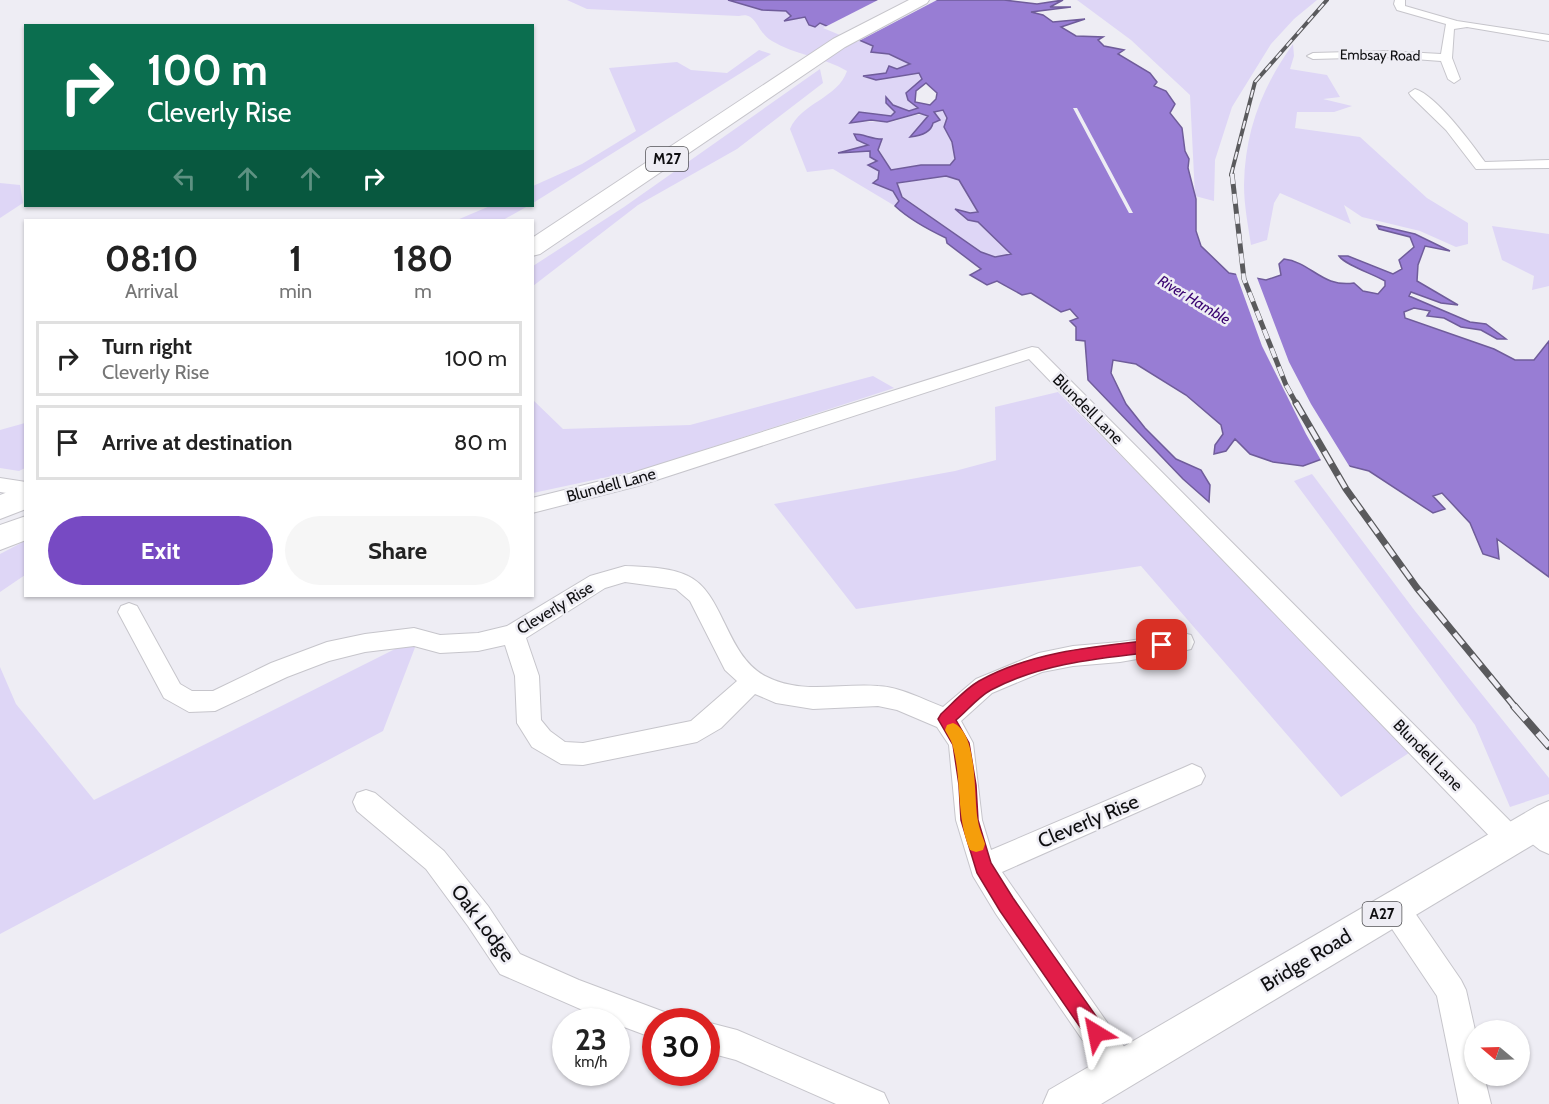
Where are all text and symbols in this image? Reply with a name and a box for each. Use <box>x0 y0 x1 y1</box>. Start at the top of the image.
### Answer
text: 100 m <box>147 44 268 96</box>
street label: Embsay Road <box>1340 45 1420 65</box>
icon: right <box>48 48 126 126</box>
text: Cleverly Rise <box>147 96 292 129</box>
road number: M27 <box>646 147 688 171</box>
icon: left <box>168 162 201 195</box>
icon: ahead <box>231 162 264 195</box>
icon: ahead <box>294 162 327 195</box>
icon: right <box>357 162 390 195</box>
text: 08:10 <box>105 236 199 280</box>
text: 1 <box>289 236 302 280</box>
text: 180 <box>393 236 453 280</box>
water label: River Hamble <box>1155 271 1233 329</box>
text: Arrival <box>125 279 178 303</box>
text: min <box>279 279 312 303</box>
text: m <box>414 279 432 303</box>
text: Turn right <box>102 333 192 360</box>
icon: right <box>51 342 84 375</box>
text: 100 m <box>445 345 507 372</box>
text: Cleverly Rise <box>102 360 209 384</box>
street label: Blundell Lane <box>1049 370 1127 448</box>
icon: arrive <box>51 426 84 459</box>
text: Arrive at destination <box>102 429 292 456</box>
text: 80 m <box>454 429 507 456</box>
street label: Blundell Lane <box>564 464 658 506</box>
button: Exit <box>48 516 273 585</box>
button: Share <box>285 516 510 585</box>
street label: Cleverly Rise <box>513 578 597 638</box>
pin <box>1136 619 1187 670</box>
icon: arrive <box>1145 628 1178 661</box>
street label: Blundell Lane <box>1389 715 1467 795</box>
street label: Cleverly Rise <box>1034 789 1142 853</box>
street label: Oak Lodge <box>446 880 520 966</box>
road number: A27 <box>1362 902 1402 926</box>
street label: Bridge Road <box>1256 924 1356 996</box>
position arrow <box>1064 1001 1128 1065</box>
speed limit sign: 30 <box>642 1008 720 1086</box>
north arrow <box>1464 1020 1530 1086</box>
map controls <box>1464 1020 1530 1086</box>
text: 23 <box>575 1021 607 1058</box>
text: km/h <box>575 1053 607 1071</box>

